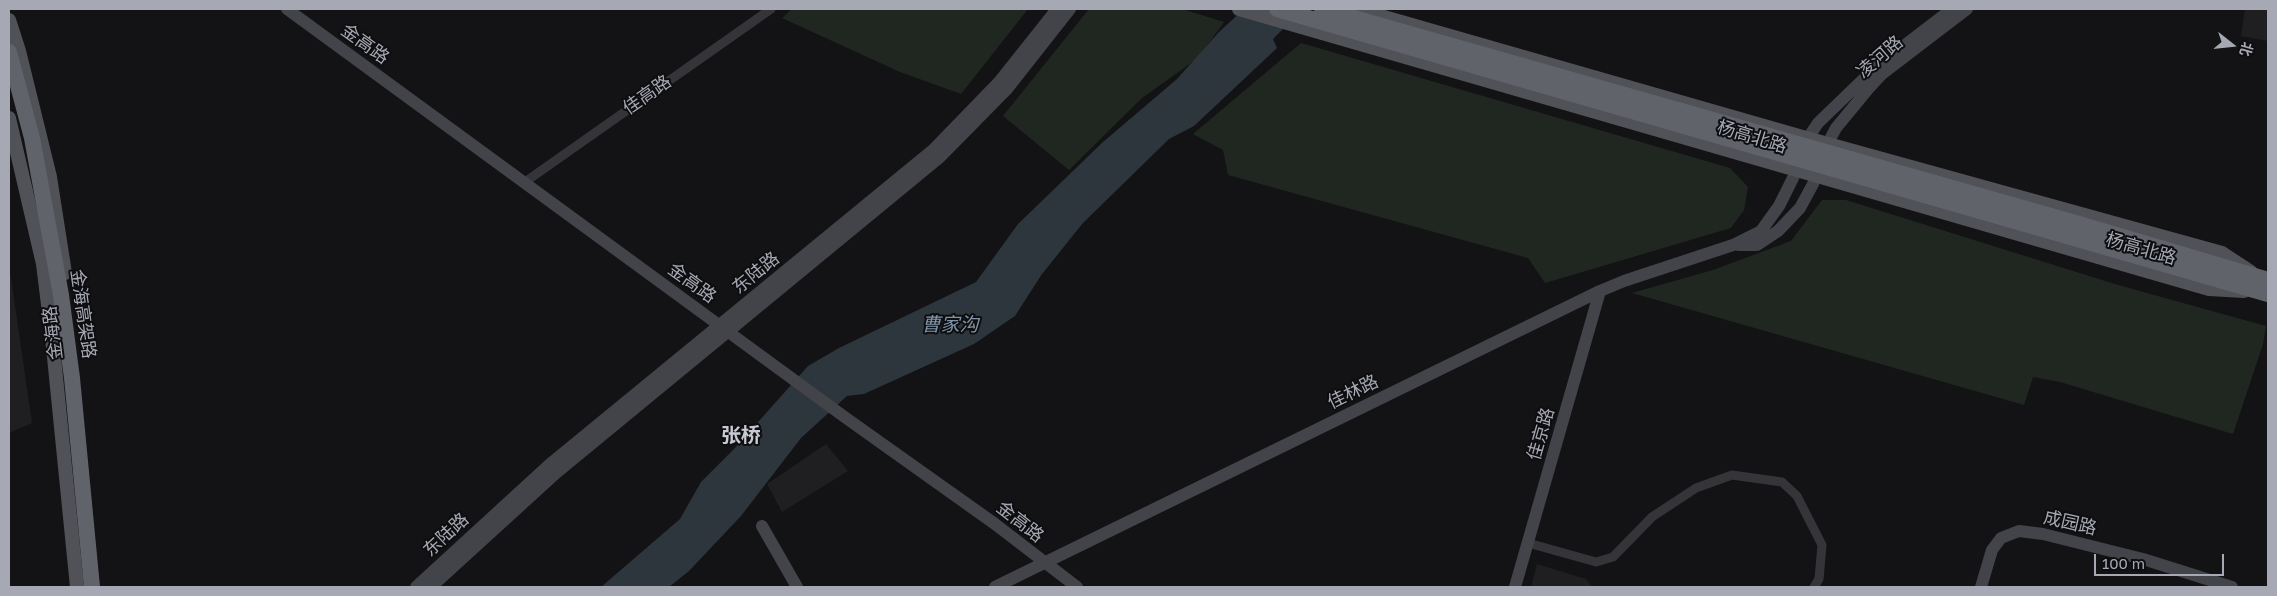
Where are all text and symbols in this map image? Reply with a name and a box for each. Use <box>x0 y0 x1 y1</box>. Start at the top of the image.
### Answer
street label: 金高路 <box>337 19 393 69</box>
north arrow <box>2207 20 2257 70</box>
street label: 凌河路 <box>1853 31 1907 83</box>
text: 北 <box>2237 40 2257 58</box>
street label: 佳高路 <box>619 71 675 119</box>
street label: 杨高北路 <box>1714 116 1790 158</box>
street label: 杨高北路 <box>2103 229 2179 269</box>
street label: 东陆路 <box>728 248 784 298</box>
street label: 金高路 <box>664 258 720 308</box>
street label: 金海高架路 <box>66 268 100 360</box>
street label: 金海路 <box>39 305 67 361</box>
water label: 曹家沟 <box>922 314 978 336</box>
street label: 佳林路 <box>1324 370 1382 414</box>
street label: 佳京路 <box>1523 405 1559 463</box>
district label: 张桥 <box>721 424 761 448</box>
street label: 金高路 <box>992 497 1048 547</box>
street label: 成园路 <box>2041 506 2099 540</box>
street label: 东陆路 <box>419 509 473 561</box>
scale bar <box>2097 544 2227 576</box>
text: 100 m <box>2102 554 2145 572</box>

